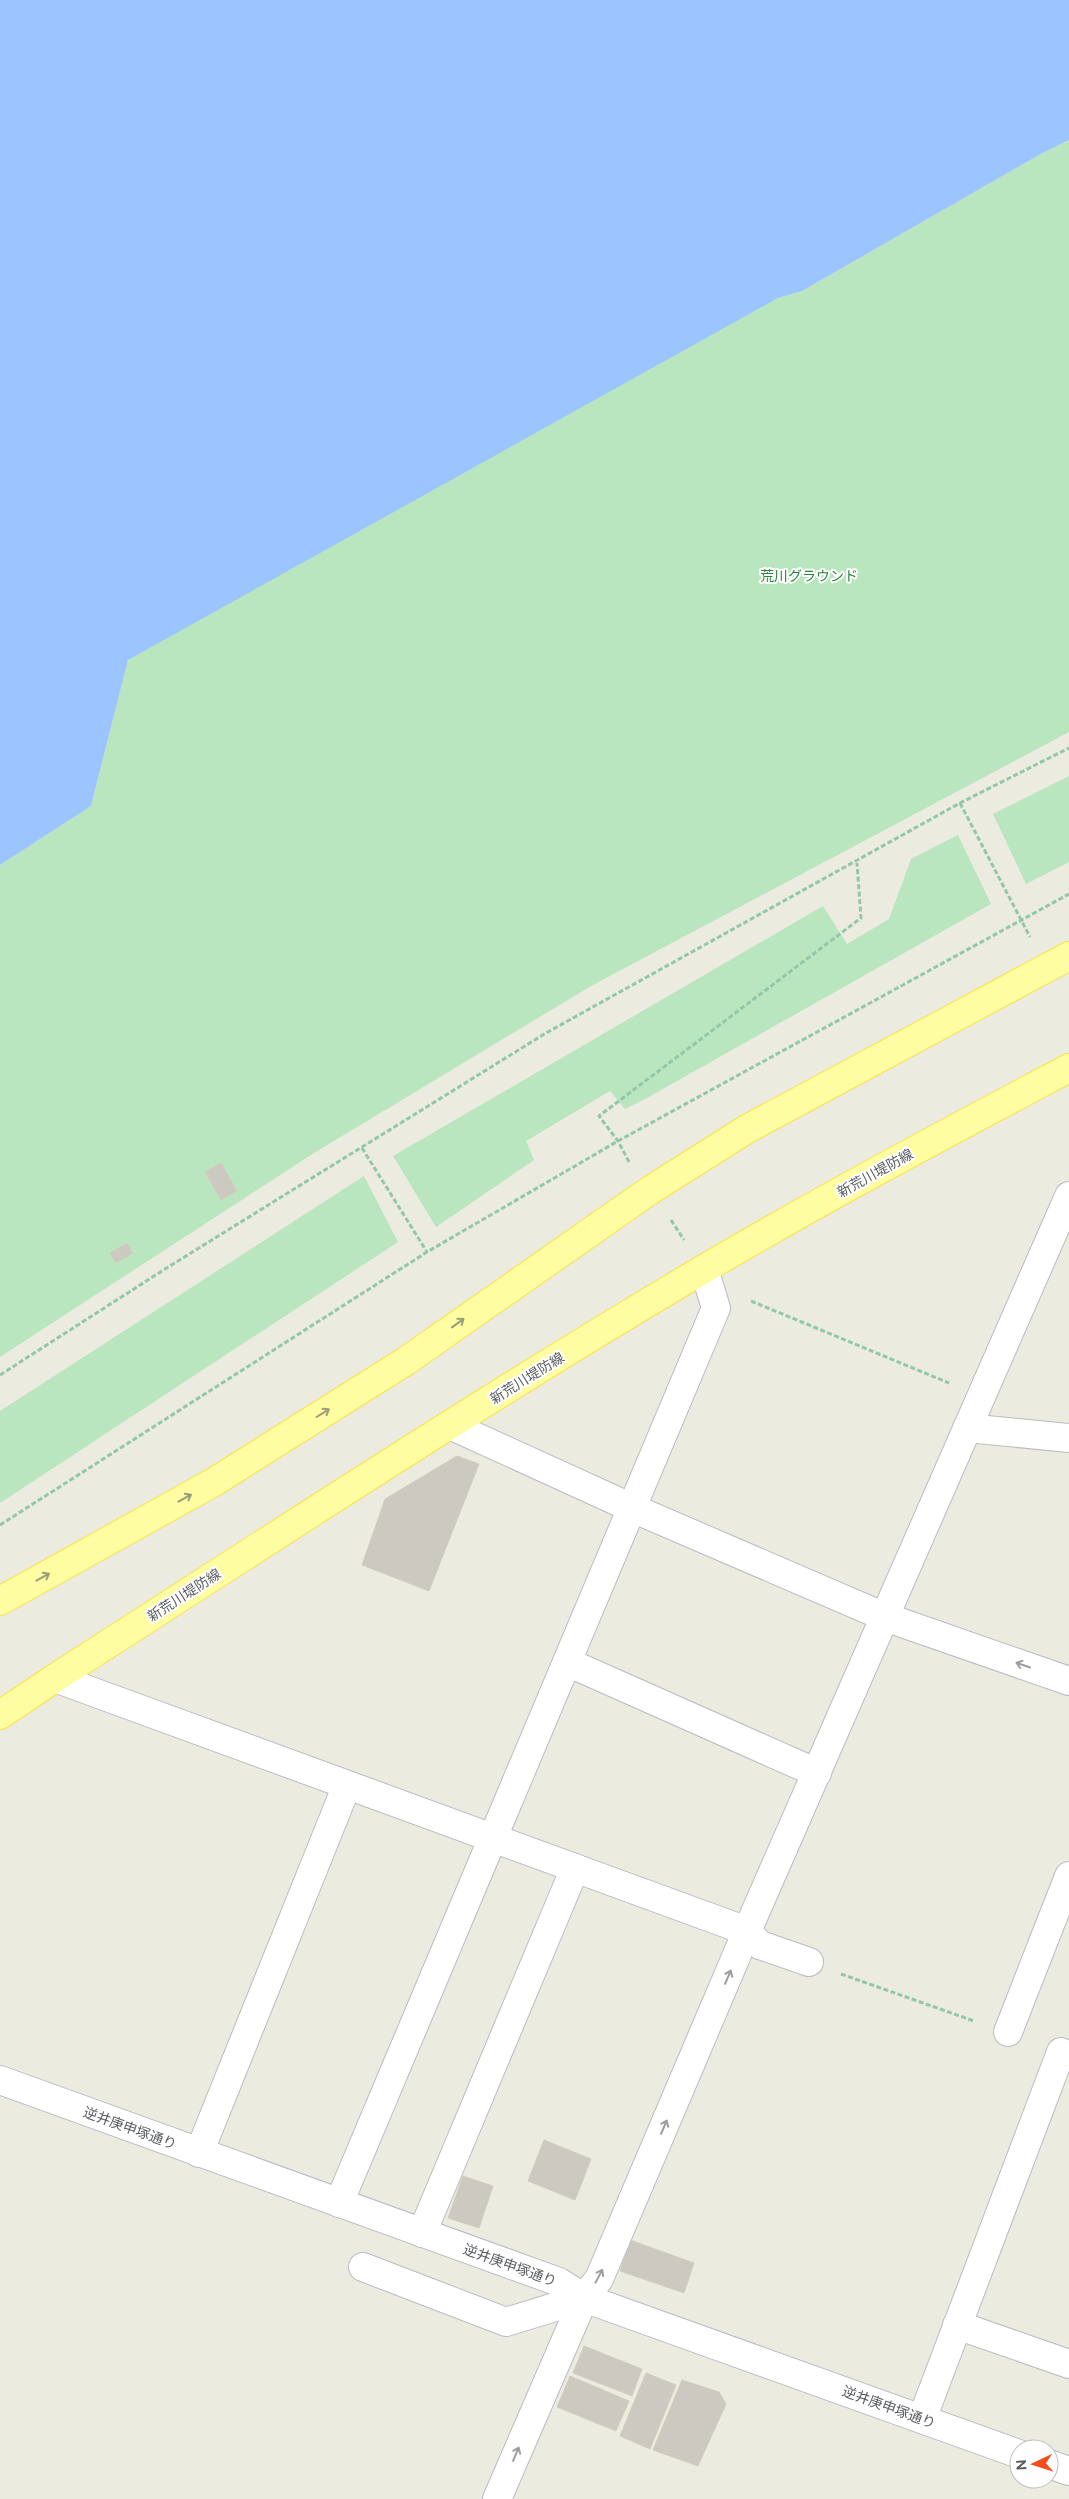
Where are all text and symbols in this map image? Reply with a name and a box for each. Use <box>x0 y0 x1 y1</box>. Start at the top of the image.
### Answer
park label: 荒川グラウンド <box>760 568 858 585</box>
street label: 新荒川堤防線 <box>834 1146 916 1201</box>
one-way arrow <box>451 1318 465 1328</box>
street label: 新荒川堤防線 <box>487 1349 567 1408</box>
one-way arrow <box>316 1408 330 1418</box>
one-way arrow <box>177 1493 192 1503</box>
street label: 新荒川堤防線 <box>144 1565 224 1625</box>
one-way arrow <box>35 1572 50 1582</box>
one-way arrow <box>1016 1660 1031 1669</box>
one-way arrow <box>723 1970 733 1985</box>
street label: 逆井庚申塚通り <box>81 2104 179 2153</box>
one-way arrow <box>659 2120 669 2135</box>
street label: 逆井庚申塚通り <box>461 2241 559 2290</box>
one-way arrow <box>594 2268 604 2283</box>
street label: 逆井庚申塚通り <box>840 2383 938 2432</box>
north arrow <box>1009 2439 1059 2489</box>
one-way arrow <box>512 2447 522 2462</box>
text: N <box>1013 2459 1030 2471</box>

